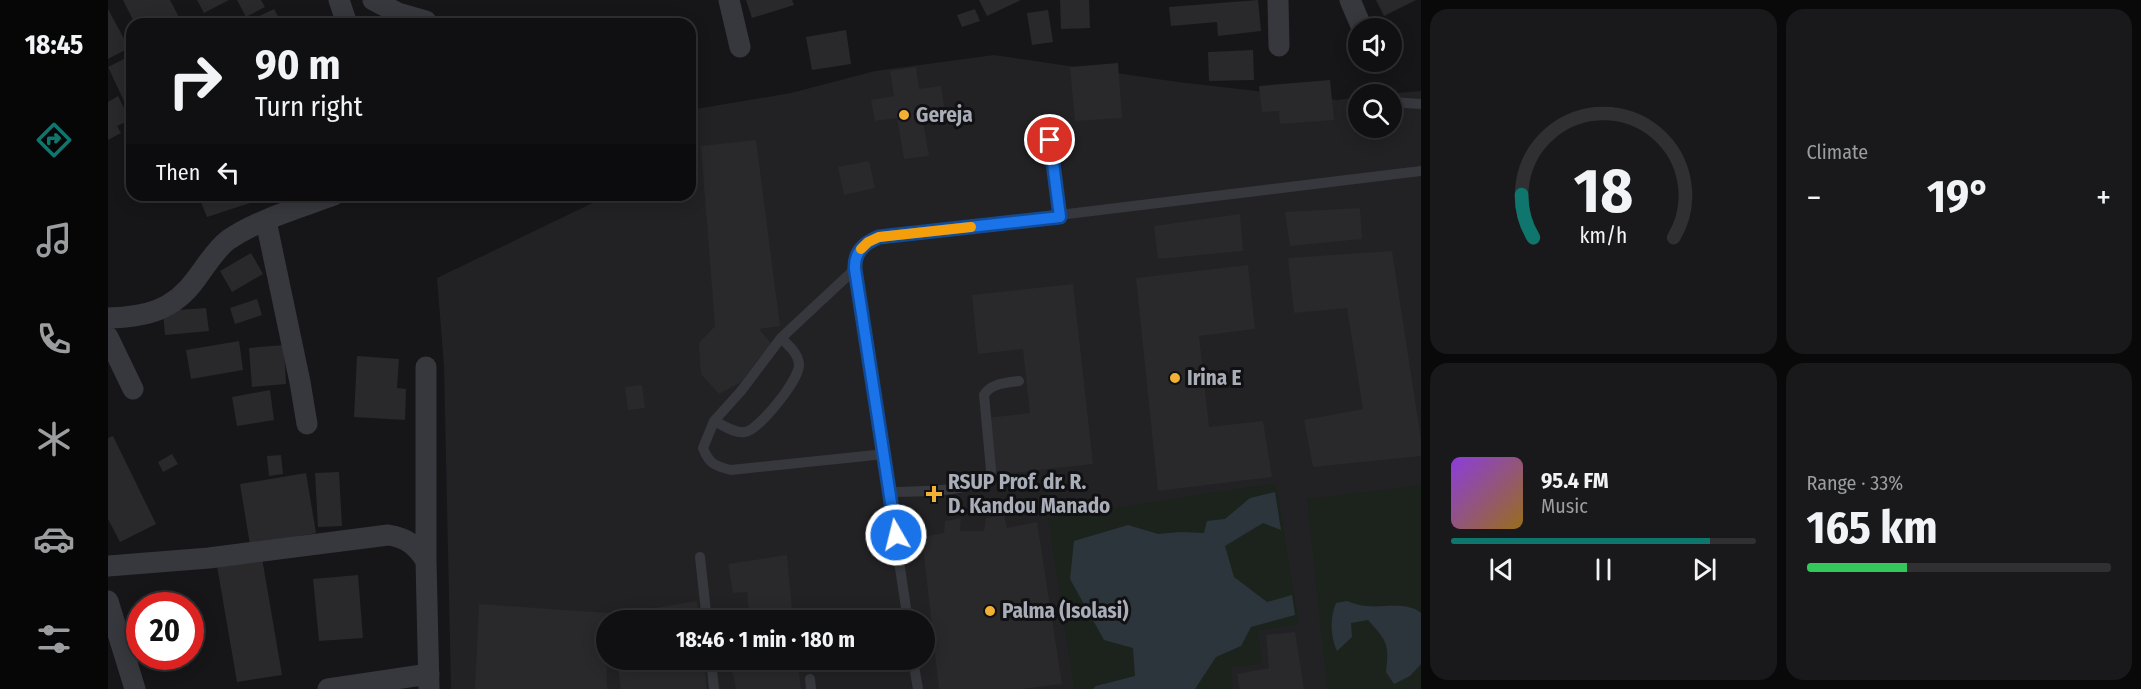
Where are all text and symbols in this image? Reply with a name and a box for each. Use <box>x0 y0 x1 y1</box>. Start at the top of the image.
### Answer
map controls <box>1348 18 1402 138</box>
button: sound <box>1348 18 1402 72</box>
text: 18:45 <box>25 29 83 61</box>
text: 90 m <box>255 40 340 90</box>
icon: right <box>156 42 234 120</box>
button: search <box>1348 84 1402 138</box>
text: Turn right <box>255 91 363 123</box>
place label: Gereja <box>916 102 973 128</box>
marker: Gereja <box>897 108 911 122</box>
pin <box>1024 114 1075 165</box>
icon: directions <box>33 119 75 161</box>
icon: arrive <box>1033 123 1066 156</box>
text: Climate <box>1807 140 1868 164</box>
text: 18 <box>1574 154 1633 229</box>
icon: left <box>212 156 245 189</box>
text: Then <box>156 159 200 186</box>
text: 19° <box>1927 170 1990 224</box>
text: − <box>1807 178 1821 218</box>
text: + <box>2096 178 2111 218</box>
icon: music <box>33 219 75 261</box>
text: km/h <box>1579 224 1627 250</box>
icon: phone <box>33 318 75 360</box>
place label: Irina E <box>1187 365 1242 391</box>
marker: Irina E <box>1168 371 1182 385</box>
icon: climate <box>33 418 75 460</box>
text: 95.4 FM <box>1541 467 1609 494</box>
place label: RSUP Prof. dr. R. D. Kandou Manado <box>948 469 1110 519</box>
text: Range · 33% <box>1807 471 1903 495</box>
marker: RSUP Prof. dr. R. D. Kandou Manado <box>925 485 943 503</box>
text: Music <box>1541 494 1588 518</box>
text: 165 km <box>1807 501 1938 555</box>
position arrow <box>864 503 928 567</box>
icon: car <box>33 518 75 560</box>
icon: previous <box>1485 553 1518 586</box>
icon: pause <box>1587 553 1620 586</box>
icon: next <box>1688 553 1721 586</box>
speed limit sign: 20 <box>126 592 204 670</box>
place label: Palma (Isolasi) <box>1002 598 1128 624</box>
marker: Palma (Isolasi) <box>983 604 997 618</box>
icon: filters <box>33 618 75 660</box>
text: 18:46 · 1 min · 180 m <box>676 626 855 653</box>

